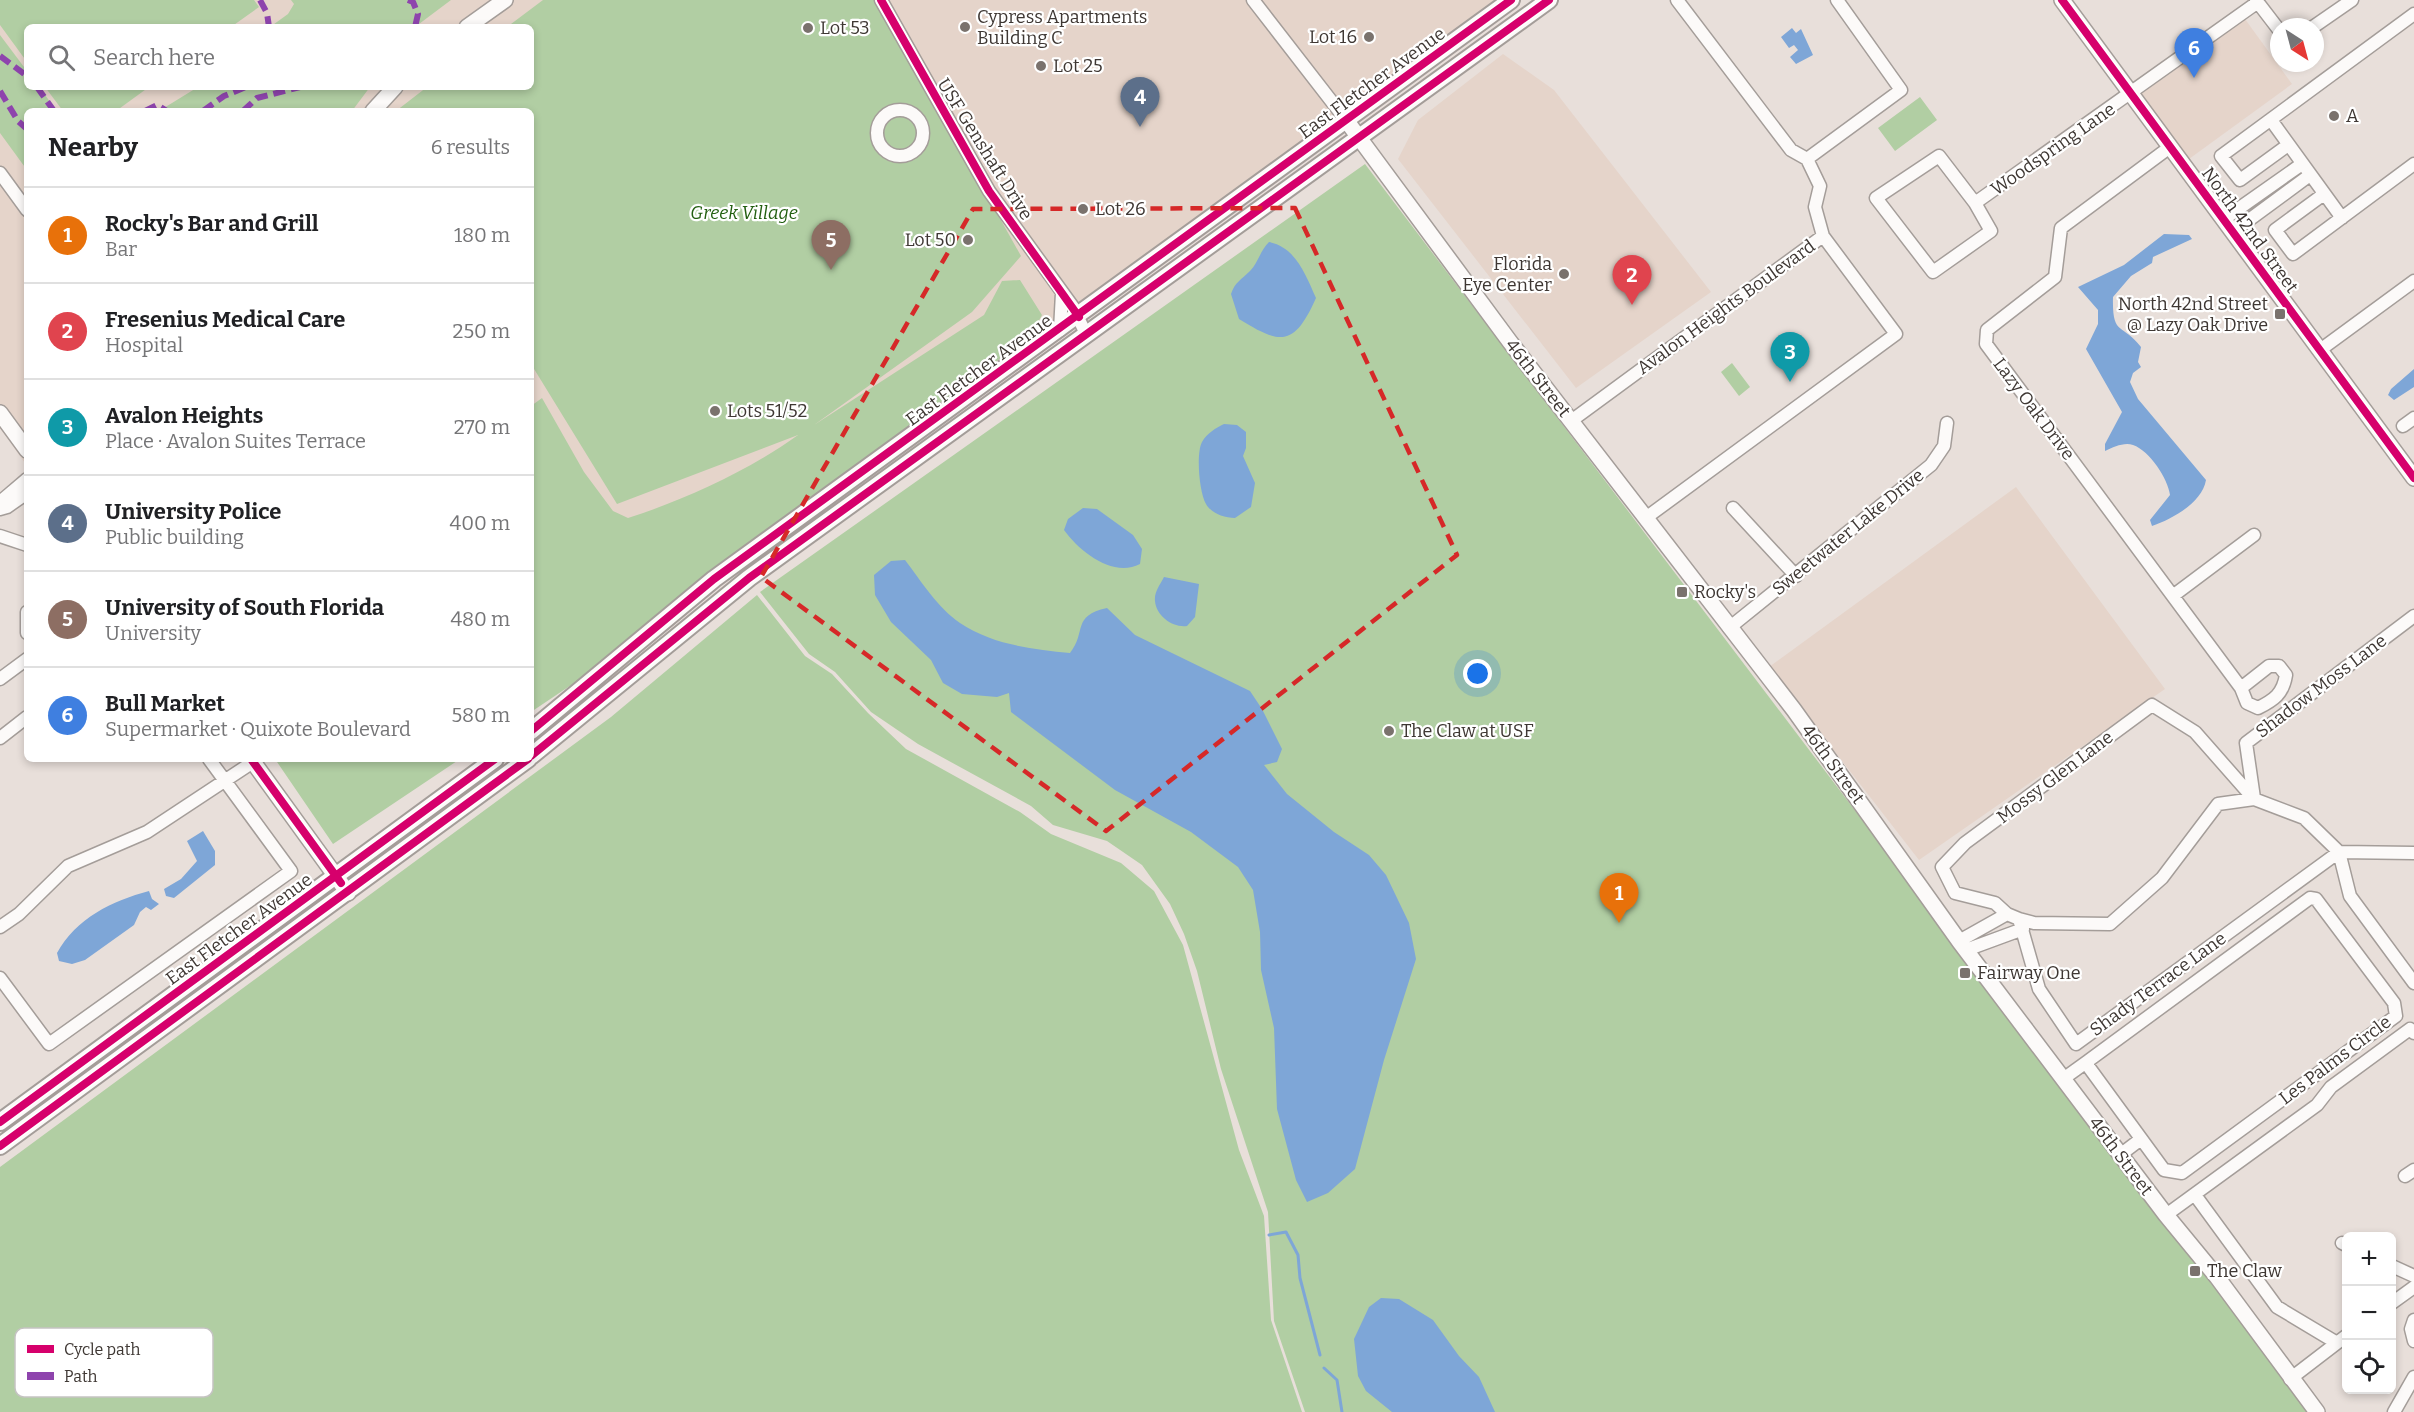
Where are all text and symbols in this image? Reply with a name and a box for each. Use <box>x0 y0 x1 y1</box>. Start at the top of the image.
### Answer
place label: Cypress Apartments Building C <box>977 6 1147 49</box>
place label: Lot 53 <box>820 17 870 39</box>
north arrow <box>2270 18 2324 72</box>
marker: Cypress Apartments Building C <box>958 20 972 34</box>
marker: Lot 53 <box>801 21 815 35</box>
street label: East Fletcher Avenue <box>1295 23 1449 143</box>
search box <box>24 24 534 90</box>
place label: Lot 16 <box>1309 26 1357 48</box>
pin: 6 <box>2174 28 2214 78</box>
marker: Lot 16 <box>1362 30 1376 44</box>
icon: search <box>45 41 78 74</box>
text: Search here <box>93 44 215 71</box>
place label: Lot 25 <box>1053 55 1103 77</box>
marker: Lot 25 <box>1034 59 1048 73</box>
street label: USF Genshaft Drive <box>933 74 1037 224</box>
pin: 4 <box>1120 78 1160 127</box>
street label: Woodspring Lane <box>1987 98 2119 200</box>
place label: A <box>2346 105 2359 127</box>
marker: A <box>2327 109 2341 123</box>
text: Nearby <box>48 132 138 163</box>
text: 6 results <box>431 135 510 159</box>
street label: North 42nd Street <box>2197 163 2303 298</box>
place label: Lot 26 <box>1095 198 1146 220</box>
park label: Greek Village <box>690 202 798 224</box>
marker: Lot 26 <box>1076 202 1090 216</box>
text: Rocky's Bar and Grill <box>105 210 319 237</box>
pin: 5 <box>812 220 850 270</box>
text: 1 <box>63 223 72 247</box>
text: 180 m <box>454 223 510 247</box>
place label: Lot 50 <box>905 229 956 251</box>
marker: Lot 50 <box>961 233 975 247</box>
street label: Avalon Heights Boulevard <box>1633 235 1820 379</box>
text: Bar <box>105 237 137 261</box>
place label: Florida Eye Center <box>1462 253 1552 296</box>
pin: 2 <box>1612 256 1652 305</box>
marker: Florida Eye Center <box>1557 267 1571 281</box>
place label: North 42nd Street @ Lazy Oak Drive <box>2118 293 2268 336</box>
text: Fresenius Medical Care <box>105 306 345 333</box>
marker: North 42nd Street @ Lazy Oak Drive <box>2273 307 2287 321</box>
street label: East Fletcher Avenue <box>902 310 1056 430</box>
text: 2 <box>62 319 73 343</box>
text: 250 m <box>453 319 510 343</box>
pin: 3 <box>1770 332 1810 382</box>
text: Hospital <box>105 333 183 357</box>
street label: 46th Street <box>1501 335 1576 422</box>
street label: Lazy Oak Drive <box>1988 354 2080 464</box>
place label: Lots 51/52 <box>727 400 807 422</box>
text: Avalon Heights <box>105 402 263 429</box>
marker: Lots 51/52 <box>708 404 722 418</box>
text: 3 <box>62 415 73 439</box>
text: 270 m <box>454 415 510 439</box>
text: Place · Avalon Suites Terrace <box>105 429 366 453</box>
street label: Sweetwater Lake Drive <box>1768 464 1928 600</box>
text: University Police <box>105 498 281 525</box>
text: 4 <box>61 511 74 535</box>
text: 400 m <box>450 511 510 535</box>
text: Public building <box>105 525 244 549</box>
place label: Rocky's <box>1694 581 1756 603</box>
marker: Rocky's <box>1675 585 1689 599</box>
text: University of South Florida <box>105 594 384 621</box>
text: 5 <box>62 607 73 631</box>
text: 480 m <box>450 607 510 631</box>
text: University <box>105 621 201 645</box>
street label: Shadow Moss Lane <box>2251 630 2391 742</box>
your location <box>1463 659 1492 688</box>
text: Bull Market <box>105 690 225 717</box>
text: 6 <box>62 703 73 727</box>
text: 580 m <box>451 703 510 727</box>
text: Supermarket · Quixote Boulevard <box>105 717 411 741</box>
place label: The Claw at USF <box>1401 720 1534 742</box>
street label: 46th Street <box>1797 720 1870 808</box>
marker: The Claw at USF <box>1382 724 1396 738</box>
street label: Mossy Glen Lane <box>1993 726 2117 828</box>
street label: East Fletcher Avenue <box>162 869 316 989</box>
pin: 1 <box>1600 874 1638 923</box>
street label: Shady Terrace Lane <box>2086 927 2230 1041</box>
place label: Fairway One <box>1977 962 2081 984</box>
marker: Fairway One <box>1958 966 1972 980</box>
street label: Les Palms Circle <box>2275 1011 2395 1109</box>
street label: 46th Street <box>2084 1112 2158 1200</box>
map controls <box>2342 1232 2396 1394</box>
button: + <box>2342 1232 2396 1286</box>
place label: The Claw <box>2207 1260 2282 1282</box>
marker: The Claw <box>2188 1264 2202 1278</box>
button: − <box>2342 1286 2396 1340</box>
legend <box>15 1328 213 1397</box>
text: Cycle path <box>64 1340 140 1359</box>
button: locate <box>2342 1340 2396 1394</box>
text: Path <box>64 1367 98 1386</box>

